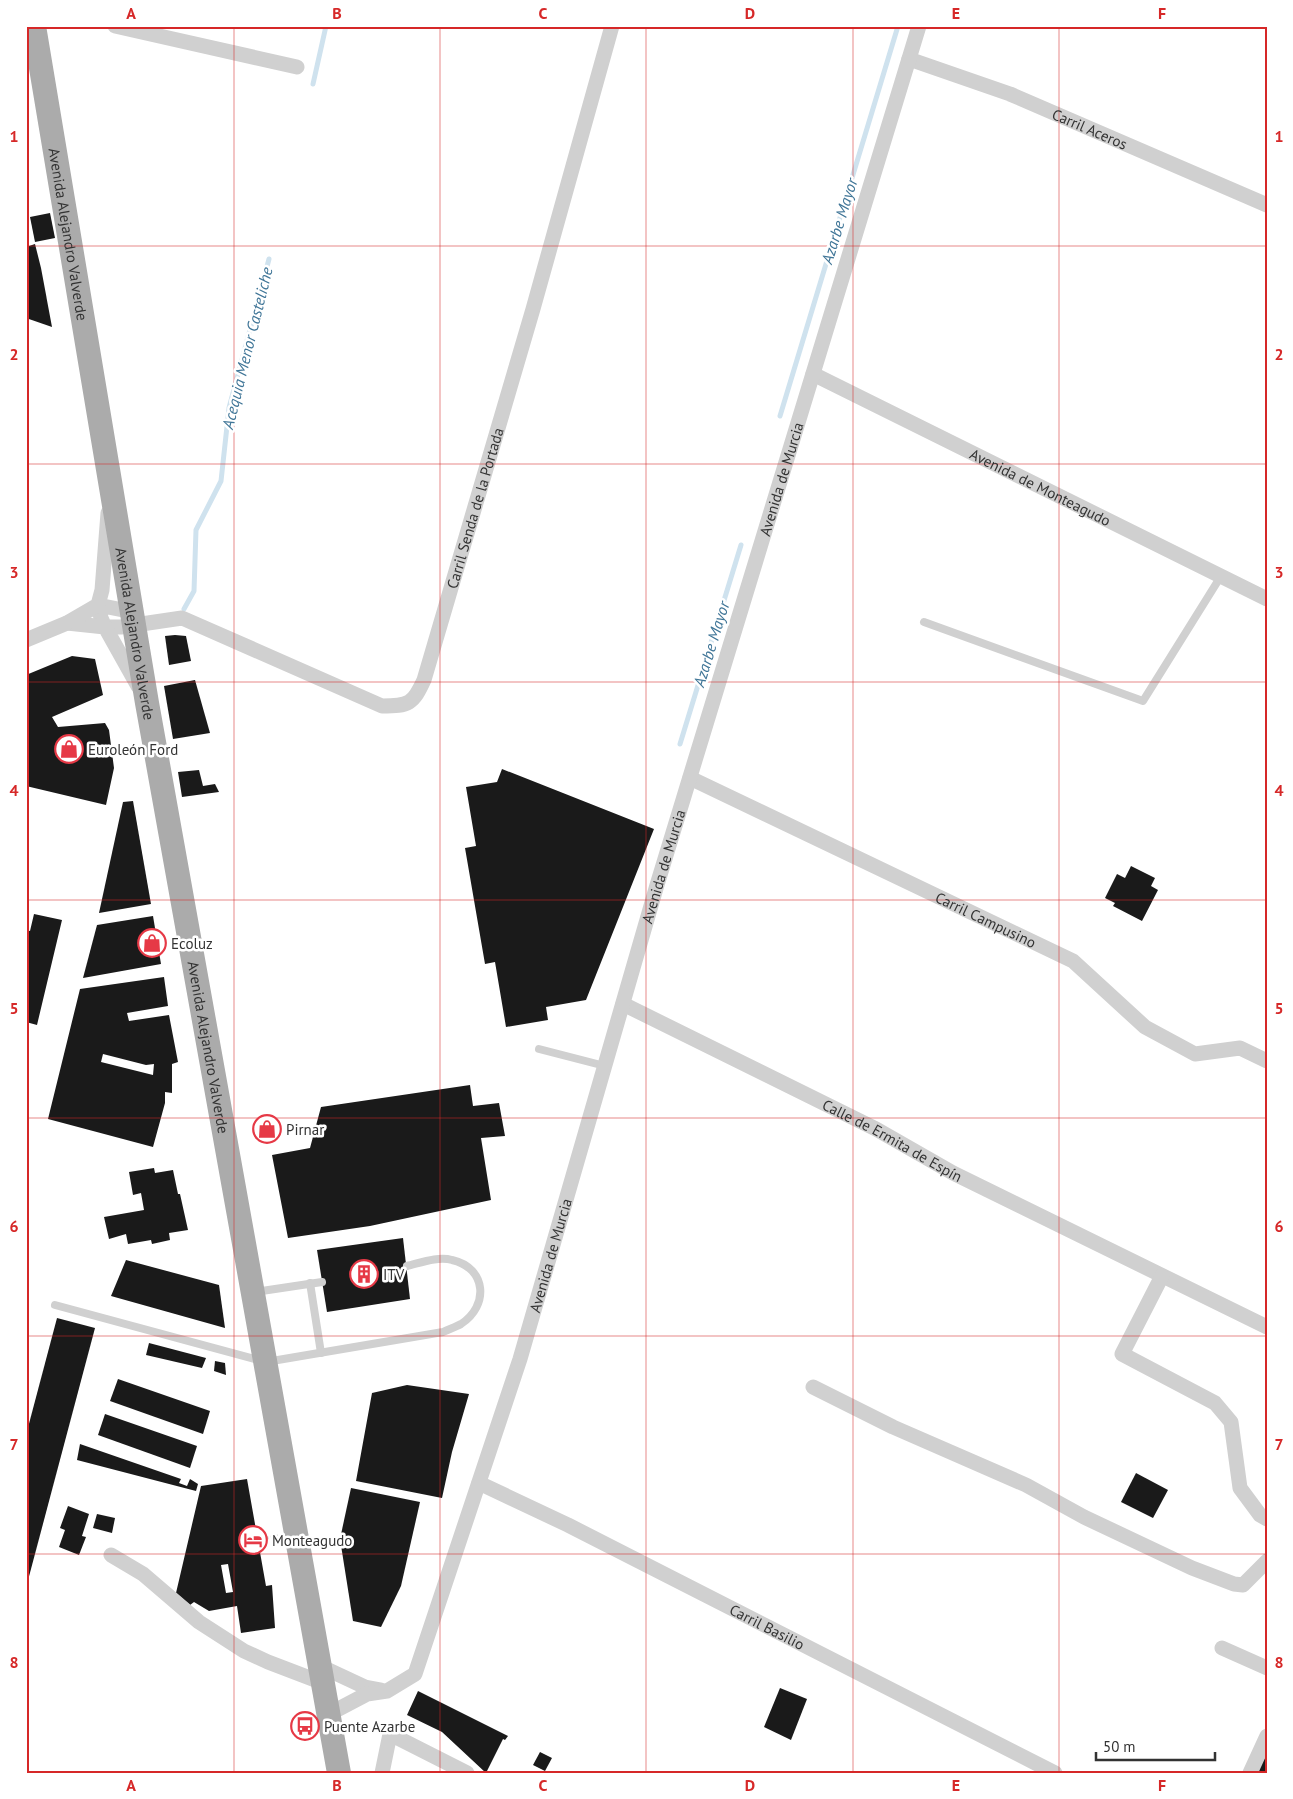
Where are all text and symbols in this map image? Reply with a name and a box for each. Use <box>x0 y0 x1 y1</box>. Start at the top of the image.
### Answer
text: A <box>126 3 136 23</box>
text: B <box>332 3 342 23</box>
text: C <box>539 3 548 23</box>
text: D <box>745 3 755 23</box>
text: E <box>952 3 960 23</box>
text: F <box>1158 3 1166 23</box>
street label: Carril Aceros <box>1049 104 1130 153</box>
text: 1 <box>9 126 19 146</box>
text: 1 <box>1274 126 1284 146</box>
street label: Avenida Alejandro Valverde <box>45 146 92 322</box>
water label: Azarbe Mayor <box>816 174 862 267</box>
water label: Acequia Menor Casteliche <box>217 264 277 432</box>
text: 2 <box>9 344 19 364</box>
text: 2 <box>1274 344 1284 364</box>
street label: Avenida de Murcia <box>755 420 807 538</box>
street label: Carril Senda de la Portada <box>442 425 507 591</box>
street label: Avenida de Monteagudo <box>967 444 1114 530</box>
street label: Avenida Alejandro Valverde <box>112 546 159 721</box>
text: 3 <box>9 562 19 582</box>
text: 3 <box>1274 562 1284 582</box>
water label: Azarbe Mayor <box>688 597 734 690</box>
shop icon: Euroleón Ford <box>54 734 84 764</box>
place label: Euroleón Ford <box>88 740 178 759</box>
text: 4 <box>9 780 19 800</box>
text: 4 <box>1274 780 1284 800</box>
street label: Avenida de Murcia <box>637 807 689 925</box>
street label: Carril Campusino <box>933 887 1039 952</box>
shop icon: Ecoluz <box>137 928 167 958</box>
place label: Ecoluz <box>171 934 213 953</box>
street label: Avenida Alejandro Valverde <box>184 959 234 1135</box>
text: 5 <box>9 998 19 1018</box>
text: 5 <box>1274 998 1284 1018</box>
street label: Calle de Ermita de Espín <box>819 1095 966 1186</box>
shop icon: Pirnar <box>252 1114 282 1144</box>
place label: Pirnar <box>286 1120 324 1139</box>
street label: Avenida de Murcia <box>525 1196 575 1314</box>
text: 6 <box>9 1216 19 1236</box>
text: 6 <box>1274 1216 1284 1236</box>
building icon: ITV <box>349 1259 379 1289</box>
place label: ITV <box>383 1265 405 1284</box>
text: 7 <box>9 1434 19 1454</box>
text: 7 <box>1274 1434 1284 1454</box>
hotel icon: Monteagudo <box>238 1525 268 1555</box>
place label: Monteagudo <box>272 1531 352 1550</box>
street label: Carril Basilio <box>727 1600 808 1653</box>
text: 8 <box>9 1652 19 1672</box>
text: 8 <box>1274 1652 1284 1672</box>
bus stop icon: Puente Azarbe <box>290 1711 320 1741</box>
place label: Puente Azarbe <box>324 1717 415 1736</box>
scale bar <box>1096 1729 1214 1761</box>
text: 50 m <box>1103 1737 1136 1756</box>
text: A <box>126 1775 136 1795</box>
text: B <box>332 1775 342 1795</box>
text: C <box>539 1775 548 1795</box>
text: D <box>745 1775 755 1795</box>
text: E <box>952 1775 960 1795</box>
text: F <box>1158 1775 1166 1795</box>

